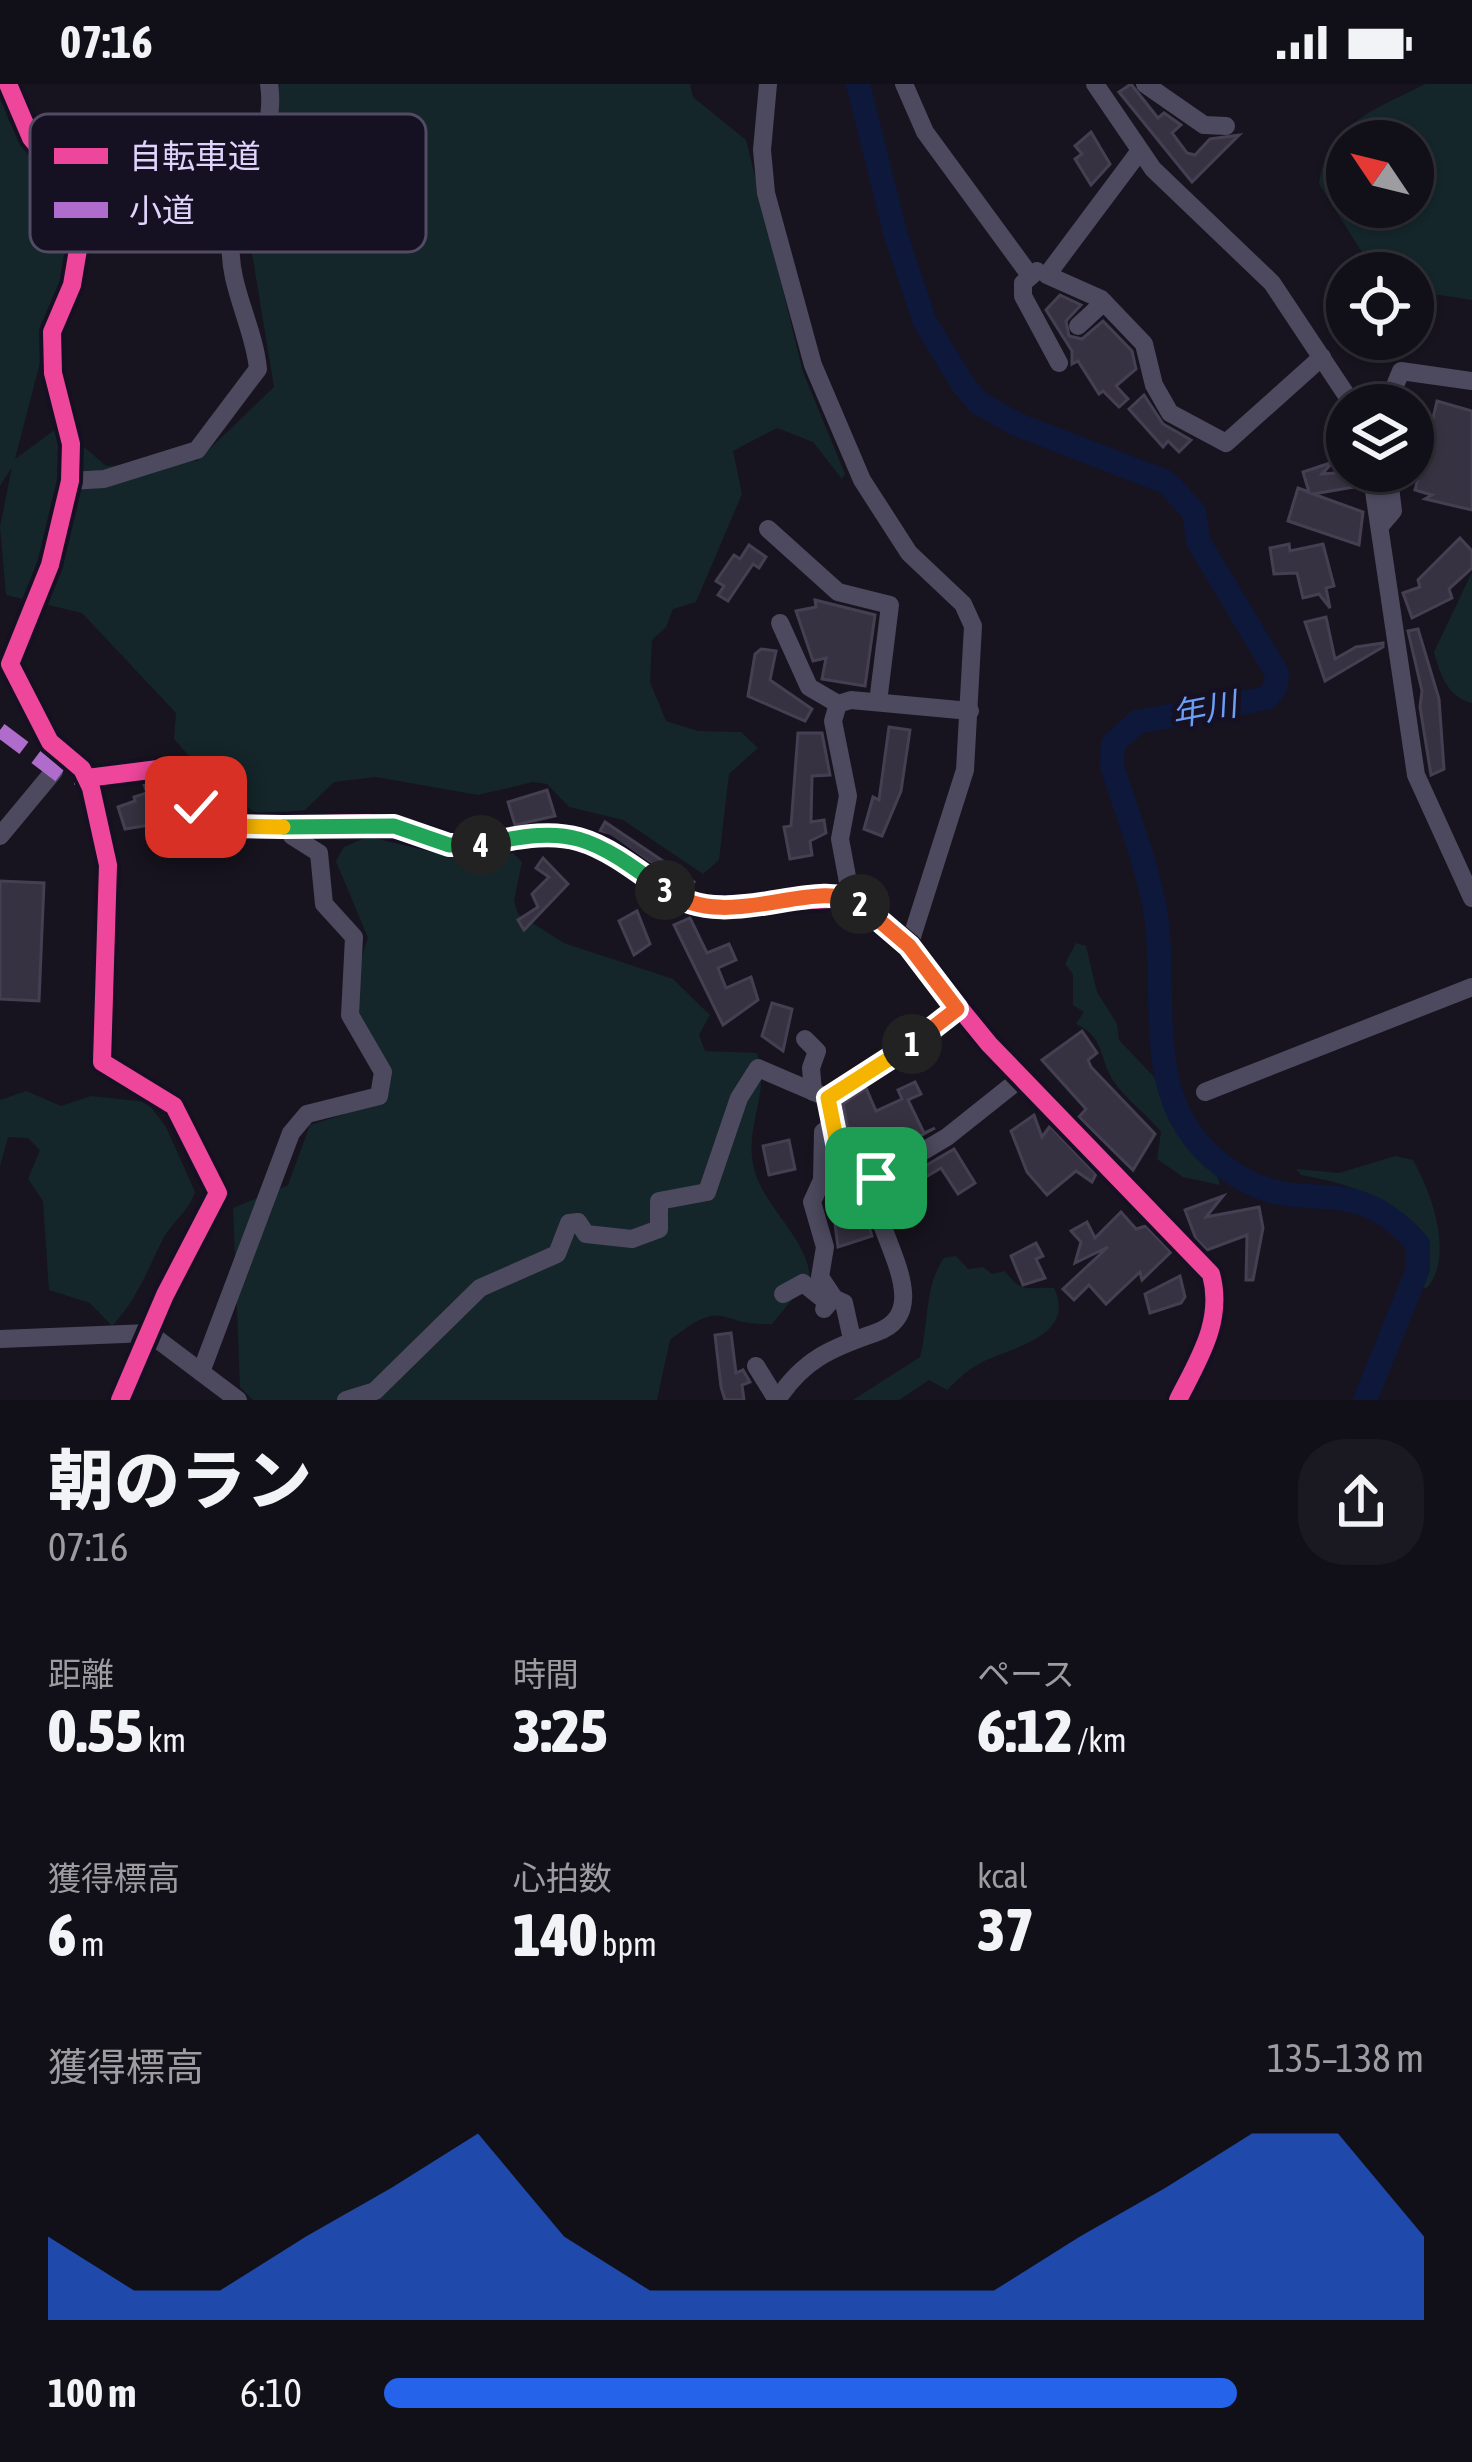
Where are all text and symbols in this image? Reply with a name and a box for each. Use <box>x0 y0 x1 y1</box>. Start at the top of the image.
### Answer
text: 07:16 <box>60 16 153 68</box>
legend <box>30 114 426 252</box>
north arrow <box>1326 120 1434 228</box>
map controls <box>1326 120 1434 492</box>
text: 自転車道 <box>129 137 261 175</box>
text: 小道 <box>129 191 195 229</box>
button: locate <box>1326 252 1434 360</box>
button: layers <box>1326 384 1434 492</box>
water label: 年川 <box>1168 683 1243 734</box>
pin <box>145 756 247 858</box>
icon: check <box>163 774 229 840</box>
pin: 4 <box>451 815 511 875</box>
text: 4 <box>473 826 489 864</box>
pin: 3 <box>635 860 695 920</box>
text: 3 <box>657 871 673 909</box>
pin: 2 <box>830 874 890 934</box>
text: 2 <box>852 885 868 923</box>
pin: 1 <box>882 1014 942 1074</box>
text: 1 <box>904 1025 920 1063</box>
pin <box>825 1127 927 1229</box>
icon: arrive <box>843 1145 909 1211</box>
button: share <box>1298 1439 1424 1565</box>
text: 朝のラン <box>48 1442 312 1518</box>
text: 07:16 <box>48 1525 128 1569</box>
text: 距離 <box>48 1655 114 1693</box>
text: 時間 <box>513 1655 579 1693</box>
text: ペース <box>977 1655 1075 1693</box>
text: 0.55 <box>48 1696 143 1765</box>
text: 3:25 <box>513 1696 608 1765</box>
text: 6:12 <box>977 1696 1073 1765</box>
text: km <box>143 1721 186 1759</box>
text: /km <box>1073 1721 1127 1759</box>
text: kcal <box>977 1857 1028 1895</box>
text: 獲得標高 <box>48 1859 180 1897</box>
text: 心拍数 <box>513 1859 612 1897</box>
text: 37 <box>977 1895 1034 1964</box>
text: 6 <box>48 1900 76 1969</box>
text: 140 <box>513 1900 597 1969</box>
text: m <box>76 1925 104 1963</box>
text: bpm <box>597 1925 657 1963</box>
text: 135–138 m <box>1267 2036 1424 2080</box>
text: 獲得標高 <box>48 2045 204 2089</box>
text: 100 m <box>48 2371 136 2415</box>
text: 6:10 <box>240 2371 302 2415</box>

